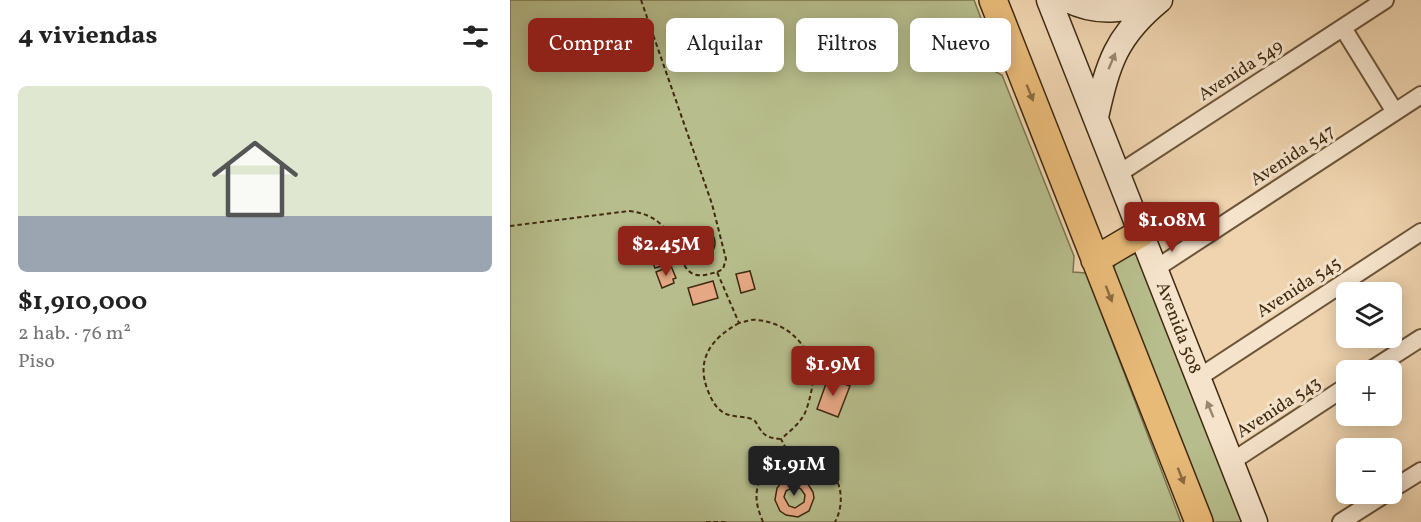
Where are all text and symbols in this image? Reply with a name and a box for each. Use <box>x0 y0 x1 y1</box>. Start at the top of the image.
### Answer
text: 4 viviendas <box>18 18 158 54</box>
chip: Comprar <box>528 18 654 72</box>
chip: Alquilar <box>666 18 784 72</box>
chip: Filtros <box>796 18 898 72</box>
chip: Nuevo <box>910 18 1011 72</box>
icon: filters <box>459 20 492 53</box>
street label: Avenida 549 <box>1194 34 1288 108</box>
one-way arrow <box>1108 52 1117 70</box>
one-way arrow <box>1025 85 1035 103</box>
street label: Avenida 547 <box>1246 119 1340 193</box>
icon: home <box>201 125 309 233</box>
pin: $1.08M <box>1123 202 1221 253</box>
text: $1.08M <box>1138 207 1206 235</box>
pin: $2.45M <box>617 226 715 277</box>
text: $2.45M <box>632 231 700 259</box>
street label: Avenida 545 <box>1252 251 1346 325</box>
street label: Avenida 508 <box>1149 278 1207 378</box>
map controls <box>1336 282 1402 504</box>
button: layers <box>1336 282 1402 348</box>
text: $1,910,000 <box>18 284 147 320</box>
one-way arrow <box>1104 286 1114 304</box>
text: 2 hab. · 76 m² <box>18 320 131 348</box>
pin: $1.9M <box>791 346 875 397</box>
text: Piso <box>18 348 55 376</box>
text: $1.9M <box>805 351 861 379</box>
button: + <box>1336 360 1402 426</box>
street label: Avenida 543 <box>1232 371 1326 445</box>
one-way arrow <box>1205 400 1215 418</box>
button: − <box>1336 438 1402 504</box>
pin: $1.91M <box>745 446 843 497</box>
text: $1.91M <box>762 451 826 479</box>
one-way arrow <box>1176 467 1186 485</box>

